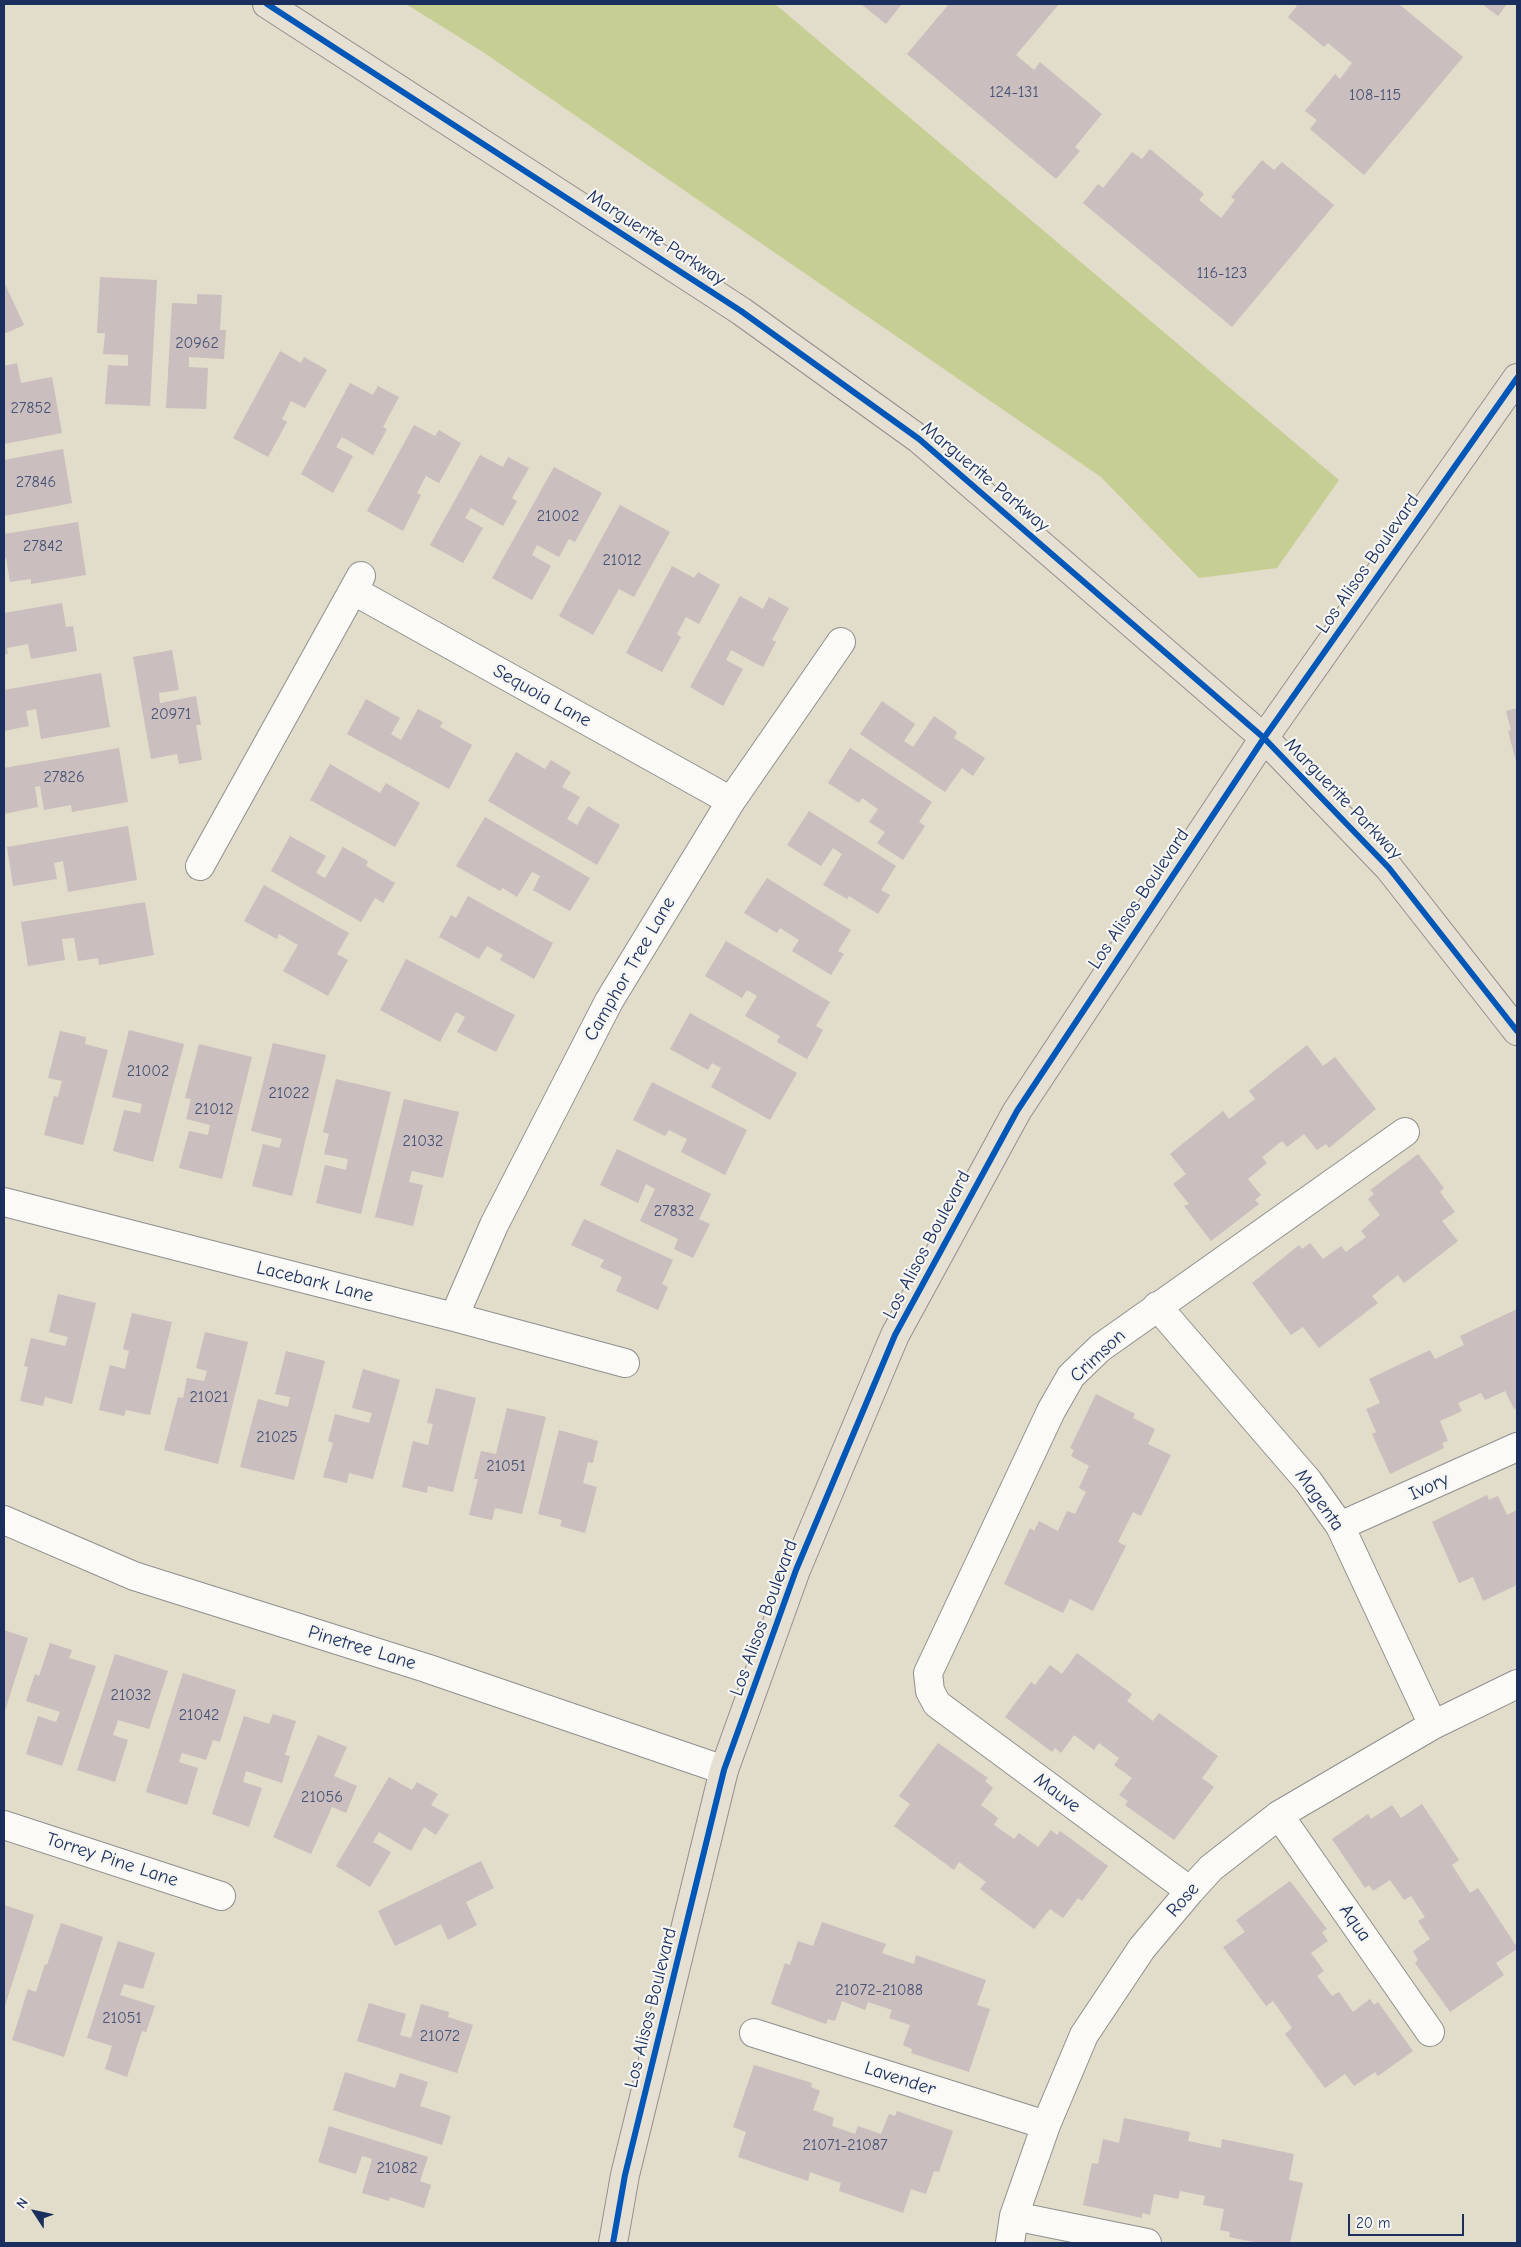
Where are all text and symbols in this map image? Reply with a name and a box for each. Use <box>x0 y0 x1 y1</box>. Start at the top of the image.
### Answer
house number: 124-131 <box>989 82 1039 102</box>
house number: 108-115 <box>1349 85 1401 105</box>
street label: Marguerite Parkway <box>583 185 729 291</box>
house number: 116-123 <box>1197 263 1247 283</box>
house number: 20962 <box>175 333 219 353</box>
house number: 27852 <box>10 398 52 418</box>
street label: Marguerite Parkway <box>916 417 1054 537</box>
house number: 27846 <box>16 472 56 492</box>
street label: Los Alisos Boulevard <box>1311 490 1425 638</box>
house number: 21002 <box>537 506 579 526</box>
house number: 27842 <box>23 536 63 556</box>
house number: 21012 <box>602 550 642 570</box>
street label: Sequoia Lane <box>489 660 595 732</box>
house number: 20971 <box>151 704 191 724</box>
street label: Marguerite Parkway <box>1279 733 1407 865</box>
house number: 27826 <box>43 767 85 787</box>
street label: Los Alisos Boulevard <box>1084 824 1194 974</box>
street label: Camphor Tree Lane <box>579 893 681 1045</box>
house number: 21002 <box>127 1061 169 1081</box>
house number: 21022 <box>268 1083 310 1103</box>
house number: 21012 <box>194 1099 234 1119</box>
house number: 21032 <box>403 1131 443 1151</box>
street label: Los Alisos Boulevard <box>878 1167 976 1323</box>
house number: 27832 <box>654 1201 694 1221</box>
street label: Lacebark Lane <box>254 1256 376 1308</box>
street label: Crimson <box>1065 1325 1131 1387</box>
house number: 21021 <box>189 1387 229 1407</box>
house number: 21025 <box>256 1427 298 1447</box>
house number: 21051 <box>486 1456 526 1476</box>
street label: Magenta <box>1289 1465 1349 1535</box>
street label: Ivory <box>1406 1468 1452 1506</box>
street label: Los Alisos Boulevard <box>725 1537 803 1699</box>
street label: Pinetree Lane <box>305 1621 419 1675</box>
house number: 21032 <box>111 1685 151 1705</box>
house number: 21042 <box>179 1705 219 1725</box>
street label: Mauve <box>1029 1768 1085 1818</box>
house number: 21056 <box>301 1787 343 1807</box>
street label: Torrey Pine Lane <box>43 1828 181 1892</box>
street label: Rose <box>1162 1878 1204 1922</box>
street label: Aqua <box>1334 1900 1376 1946</box>
street label: Los Alisos Boulevard <box>620 1925 682 2091</box>
house number: 21072-21088 <box>835 1980 923 2000</box>
house number: 21051 <box>102 2008 142 2028</box>
house number: 21072 <box>420 2026 460 2046</box>
street label: Lavender <box>861 2057 939 2101</box>
house number: 21071-21087 <box>802 2135 888 2155</box>
house number: 21082 <box>376 2158 418 2178</box>
north arrow <box>10 2187 60 2237</box>
text: N <box>13 2194 32 2212</box>
scale bar <box>1351 2204 1467 2236</box>
text: 20 m <box>1356 2214 1390 2232</box>

